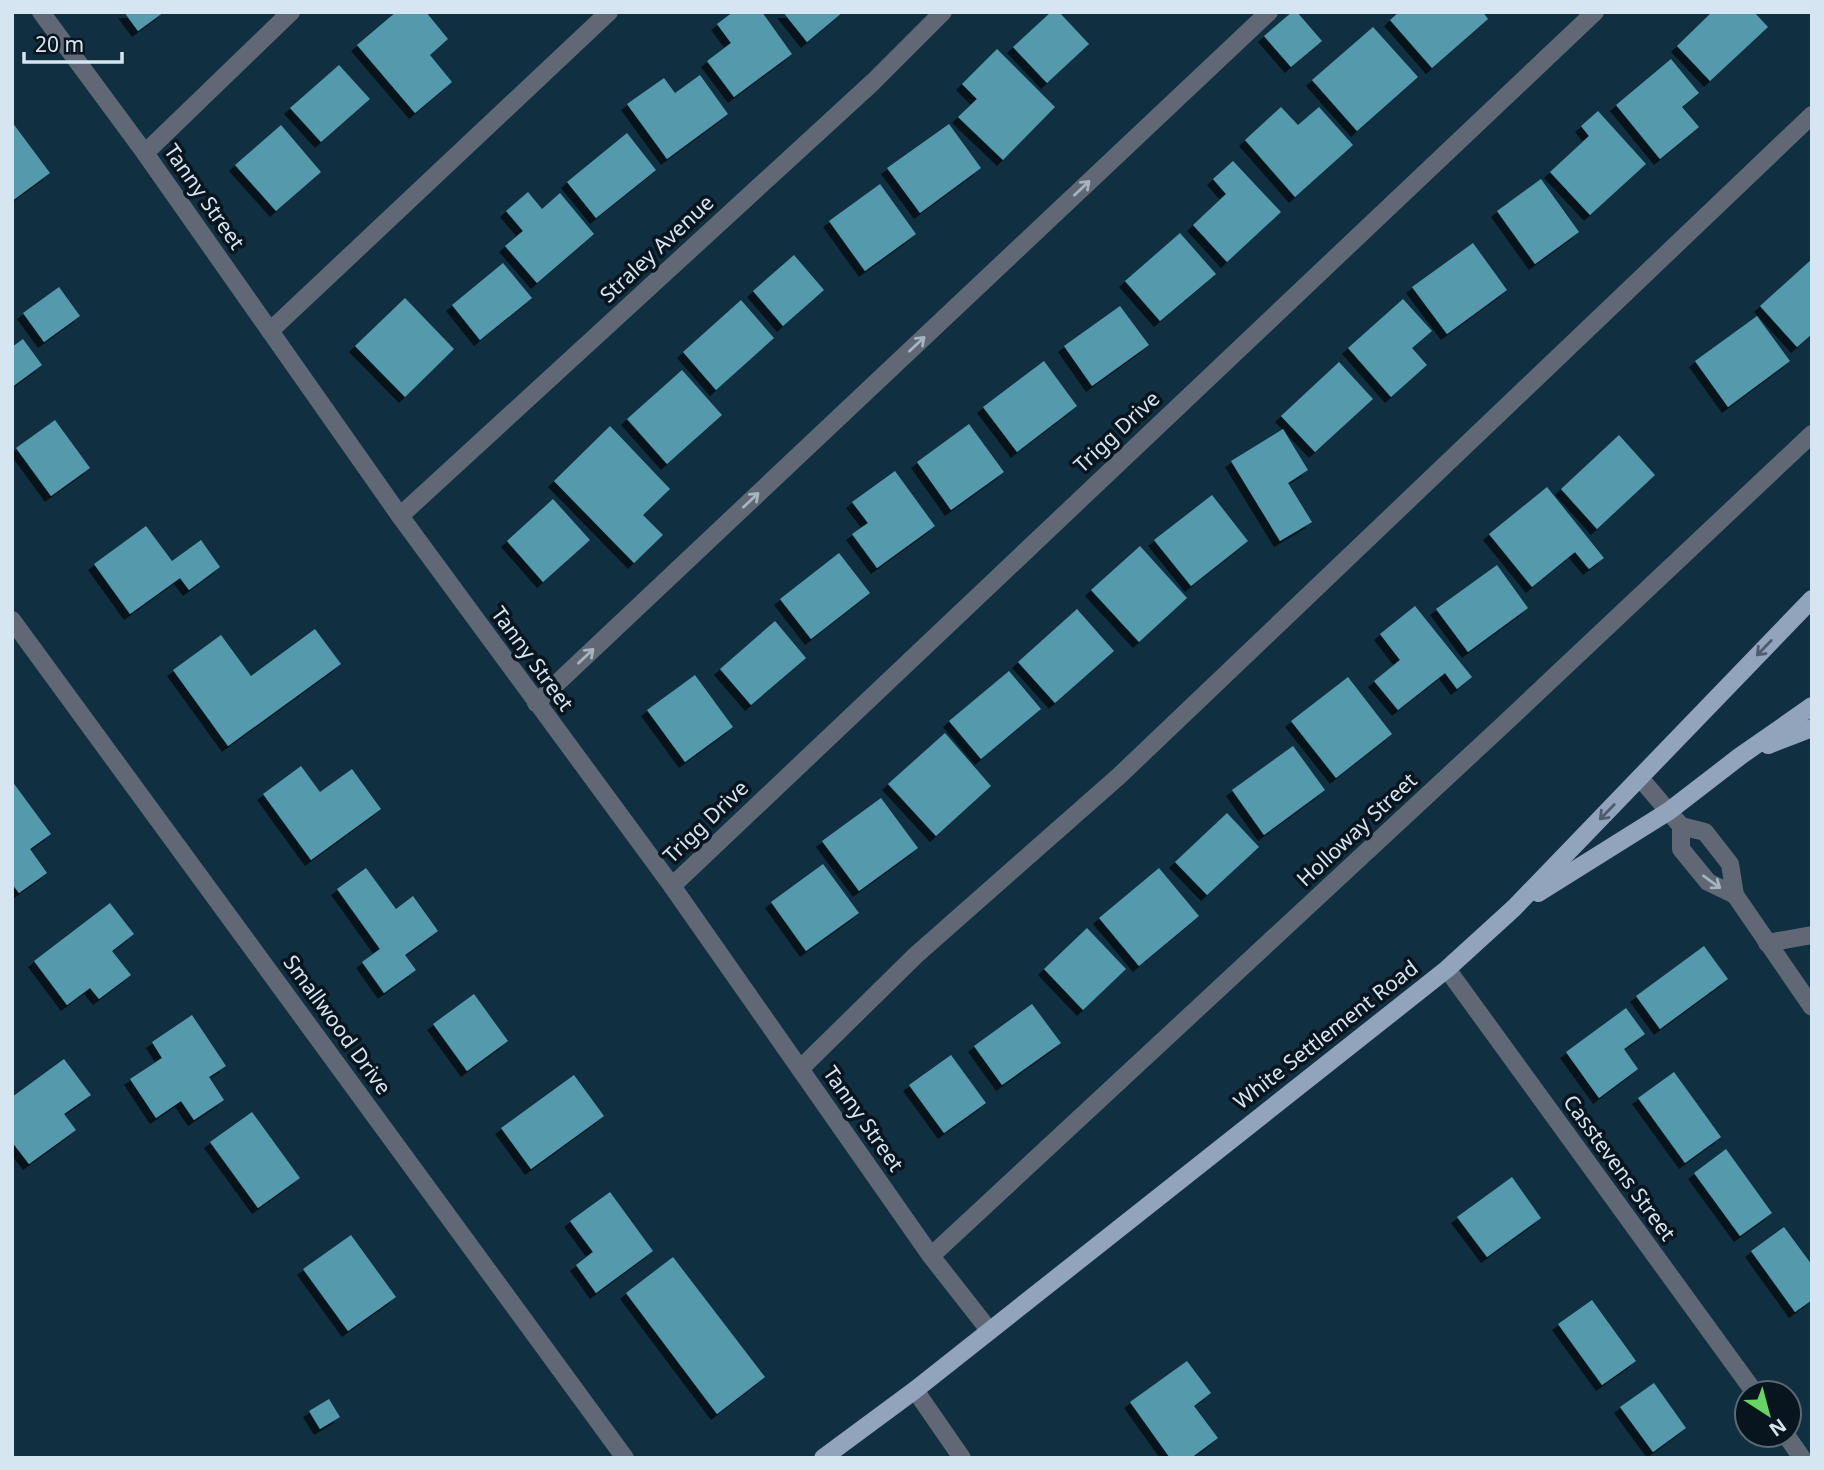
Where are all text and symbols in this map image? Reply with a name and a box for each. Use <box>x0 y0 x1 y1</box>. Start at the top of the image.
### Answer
scale bar <box>24 21 122 65</box>
text: 20 m <box>35 30 84 58</box>
street label: Tanny Street <box>158 138 252 255</box>
one-way arrow <box>1074 179 1091 196</box>
street label: Straley Avenue <box>593 188 719 308</box>
one-way arrow <box>908 336 926 352</box>
street label: Trigg Drive <box>1067 384 1165 478</box>
one-way arrow <box>742 492 760 509</box>
street label: Tanny Street <box>485 601 580 717</box>
one-way arrow <box>1756 639 1773 656</box>
one-way arrow <box>577 648 594 665</box>
street label: Holloway Street <box>1290 766 1423 892</box>
street label: Trigg Drive <box>657 774 754 869</box>
one-way arrow <box>1598 803 1615 820</box>
one-way arrow <box>1702 875 1721 889</box>
street label: Smallwood Drive <box>278 949 398 1100</box>
street label: White Settlement Road <box>1227 953 1423 1115</box>
street label: Tanny Street <box>817 1060 911 1177</box>
street label: Casstevens Street <box>1557 1089 1682 1246</box>
north arrow <box>1733 1379 1803 1449</box>
text: N <box>1764 1413 1792 1443</box>

